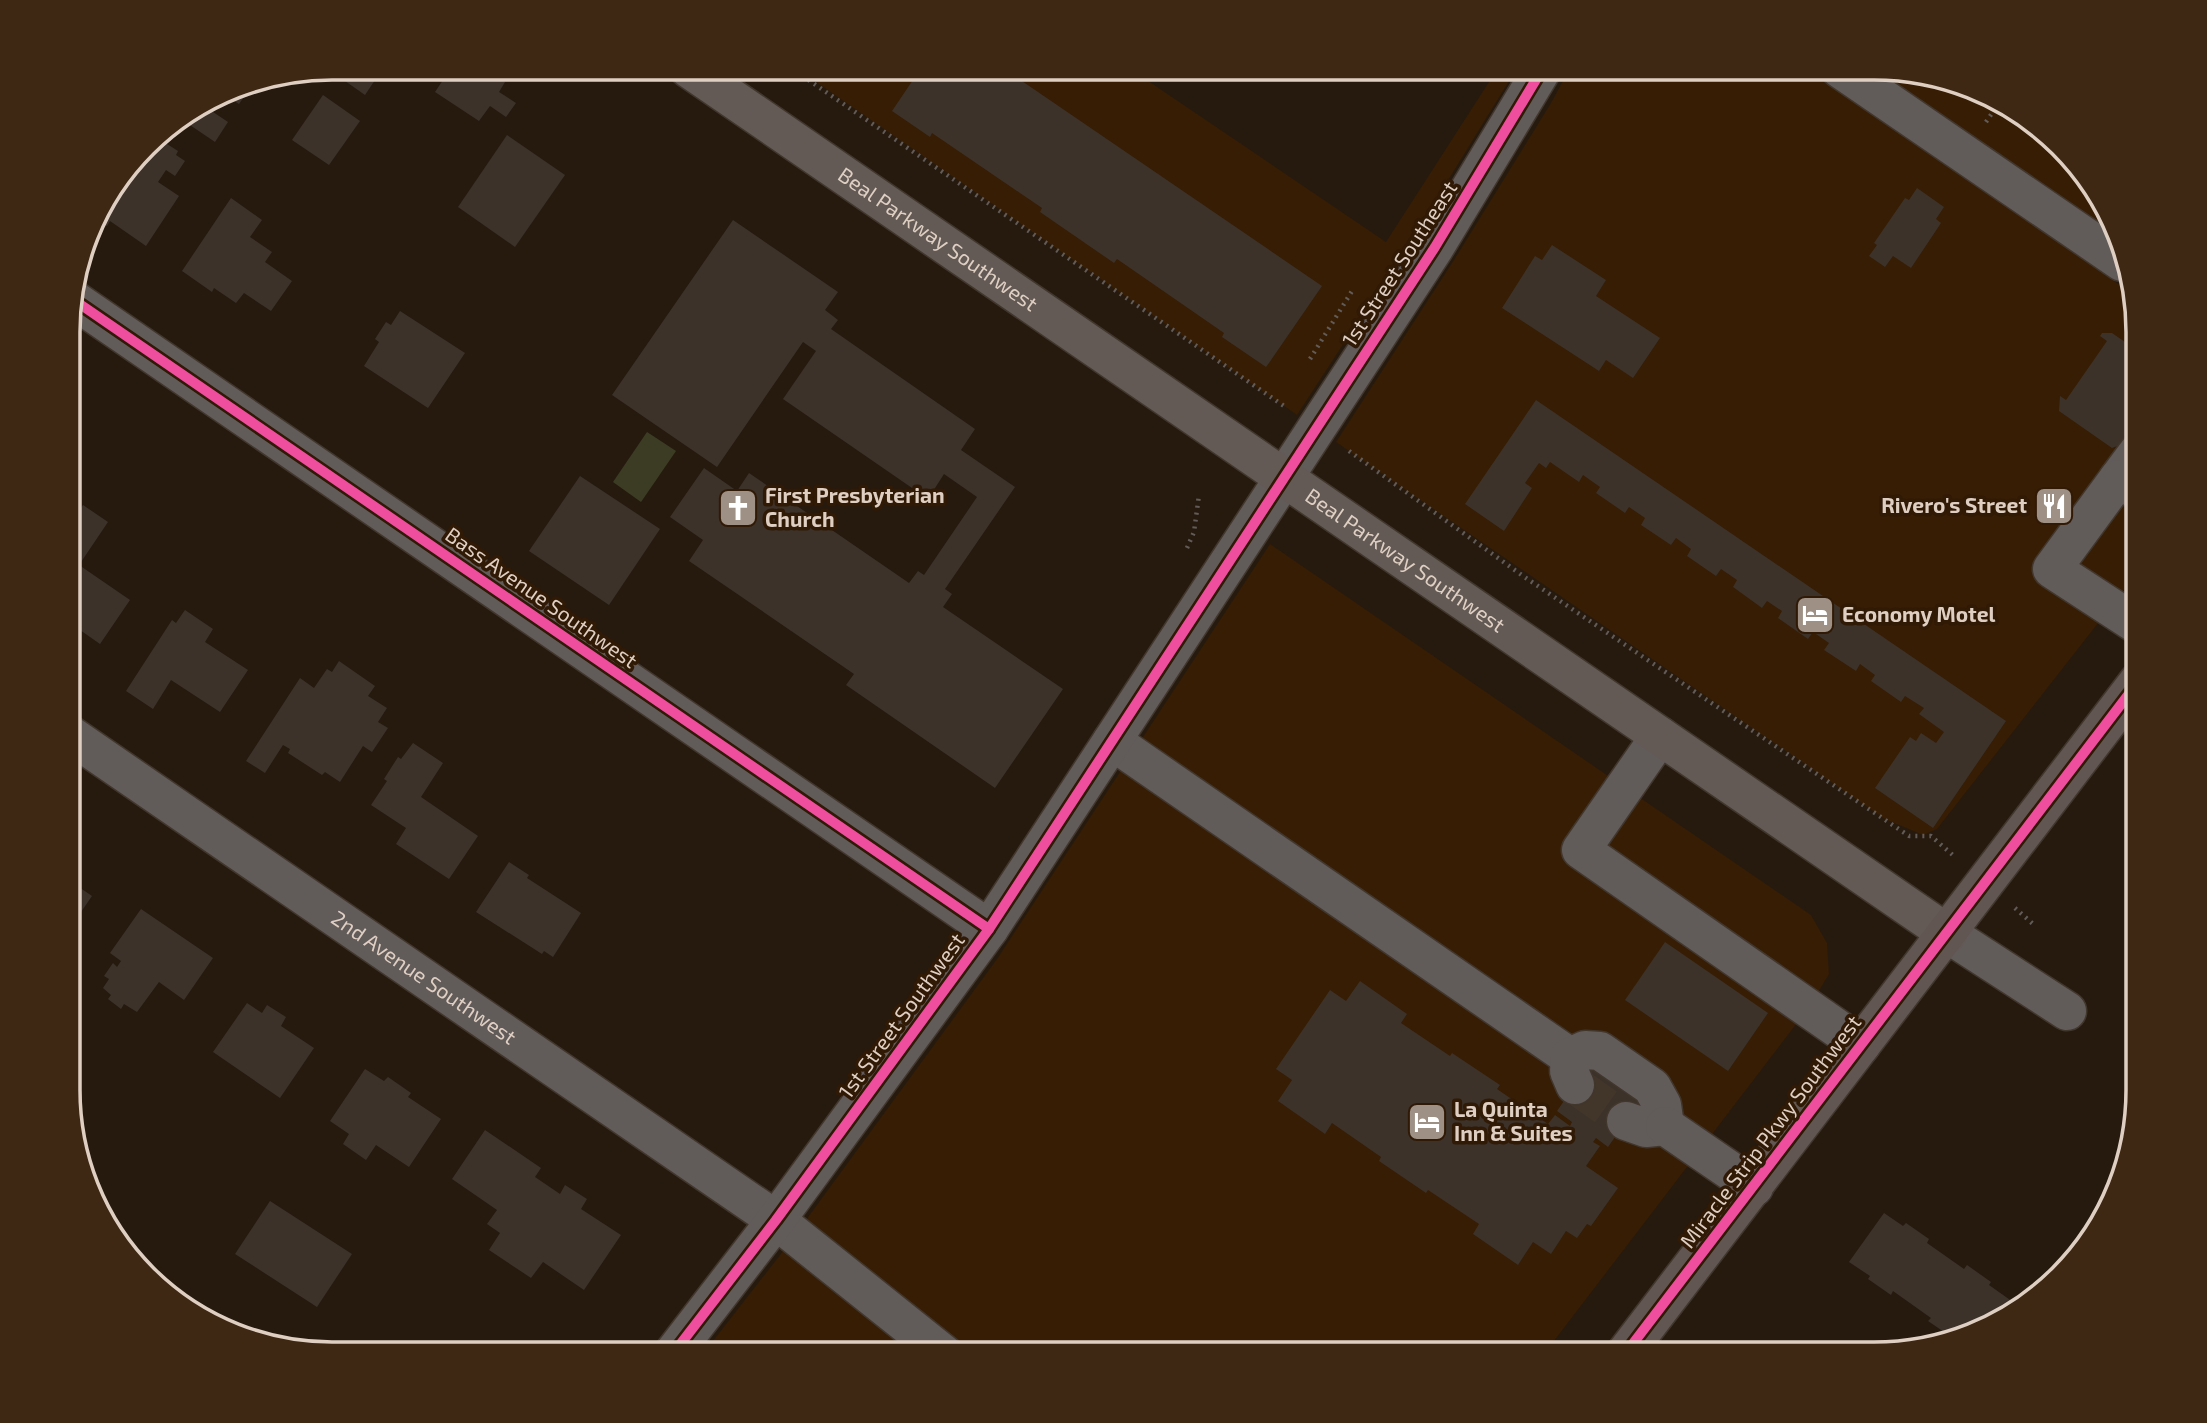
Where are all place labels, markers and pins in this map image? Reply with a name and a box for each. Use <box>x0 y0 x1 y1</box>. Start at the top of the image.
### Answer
place label: First Presbyterian Church <box>765 482 945 531</box>
restaurant icon: Rivero's Street <box>2033 485 2075 527</box>
church icon: First Presbyterian Church <box>717 487 759 529</box>
place label: Rivero's Street <box>1881 492 2027 517</box>
hotel icon: Economy Motel <box>1794 594 1836 636</box>
place label: Economy Motel <box>1842 601 1996 627</box>
place label: La Quinta Inn & Suites <box>1454 1096 1573 1145</box>
hotel icon: La Quinta Inn & Suites <box>1406 1101 1448 1143</box>

